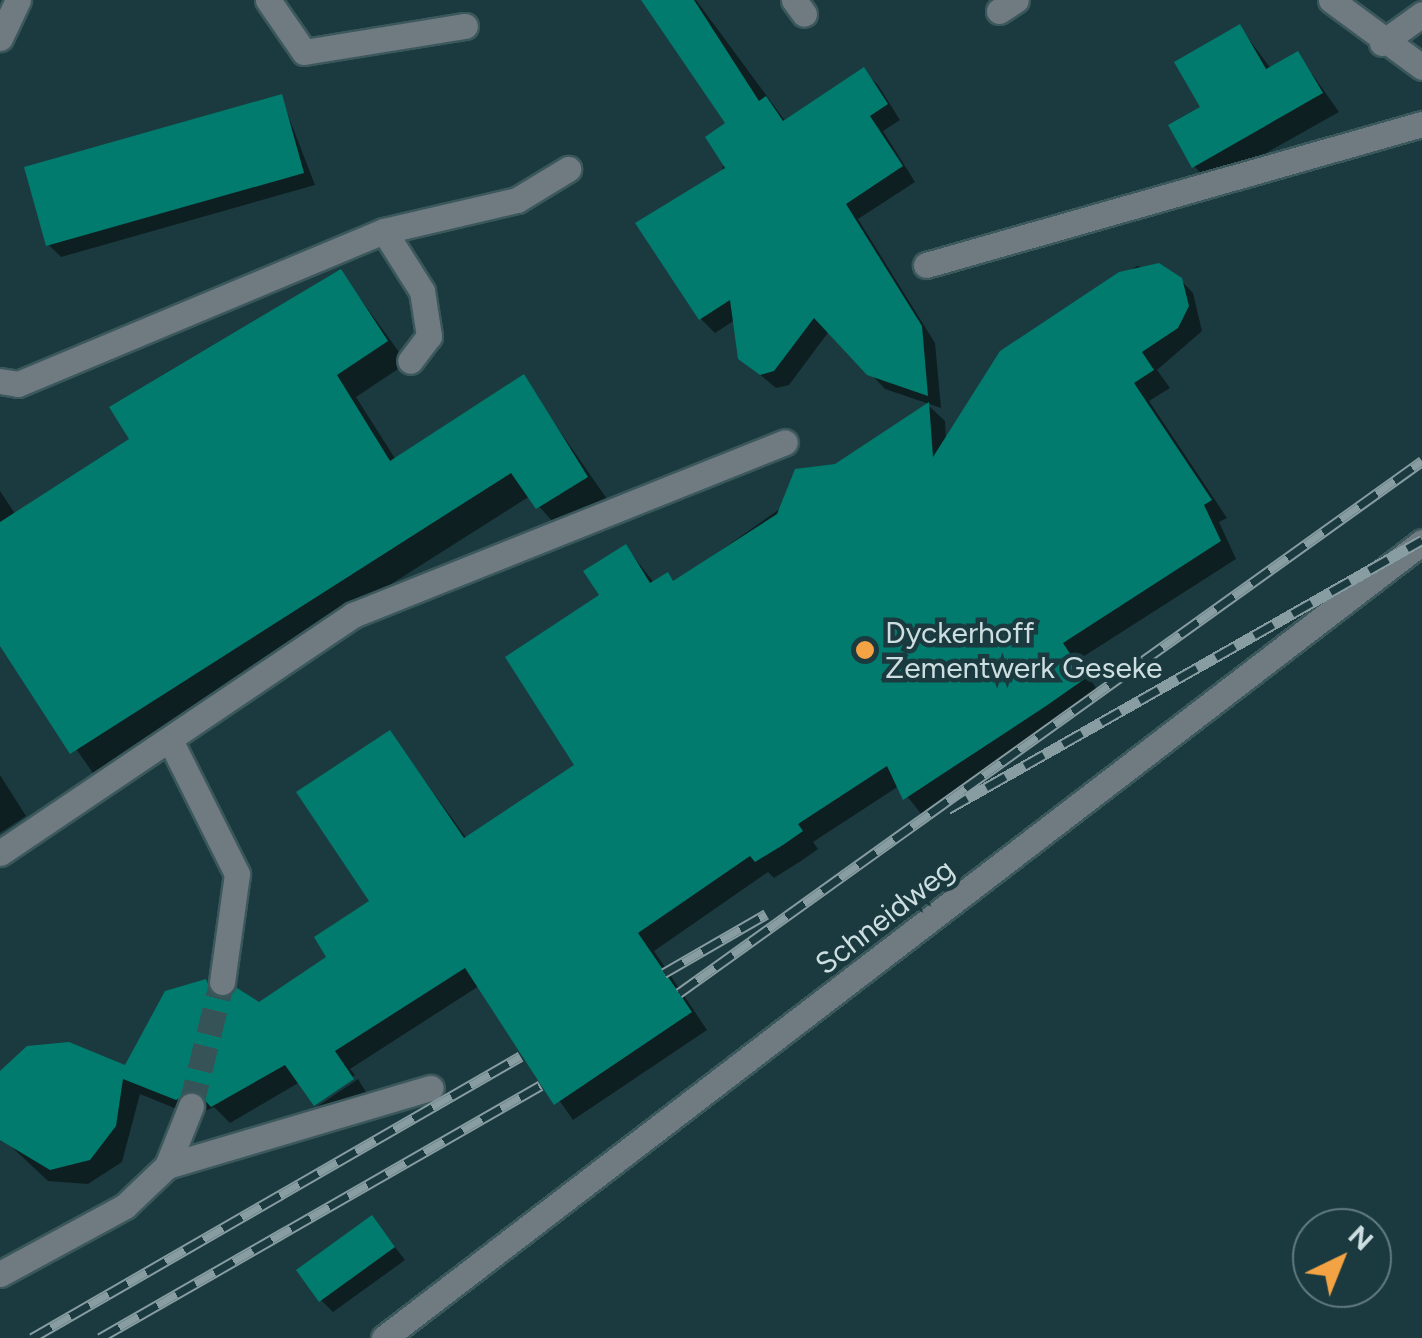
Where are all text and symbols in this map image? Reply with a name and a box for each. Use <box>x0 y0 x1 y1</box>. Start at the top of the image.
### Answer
place label: Dyckerhoff Zementwerk Geseke <box>885 615 1162 686</box>
marker: Dyckerhoff Zementwerk Geseke <box>854 639 876 661</box>
street label: Schneidweg <box>808 852 962 982</box>
north arrow <box>1292 1208 1392 1308</box>
text: N <box>1342 1218 1381 1257</box>

